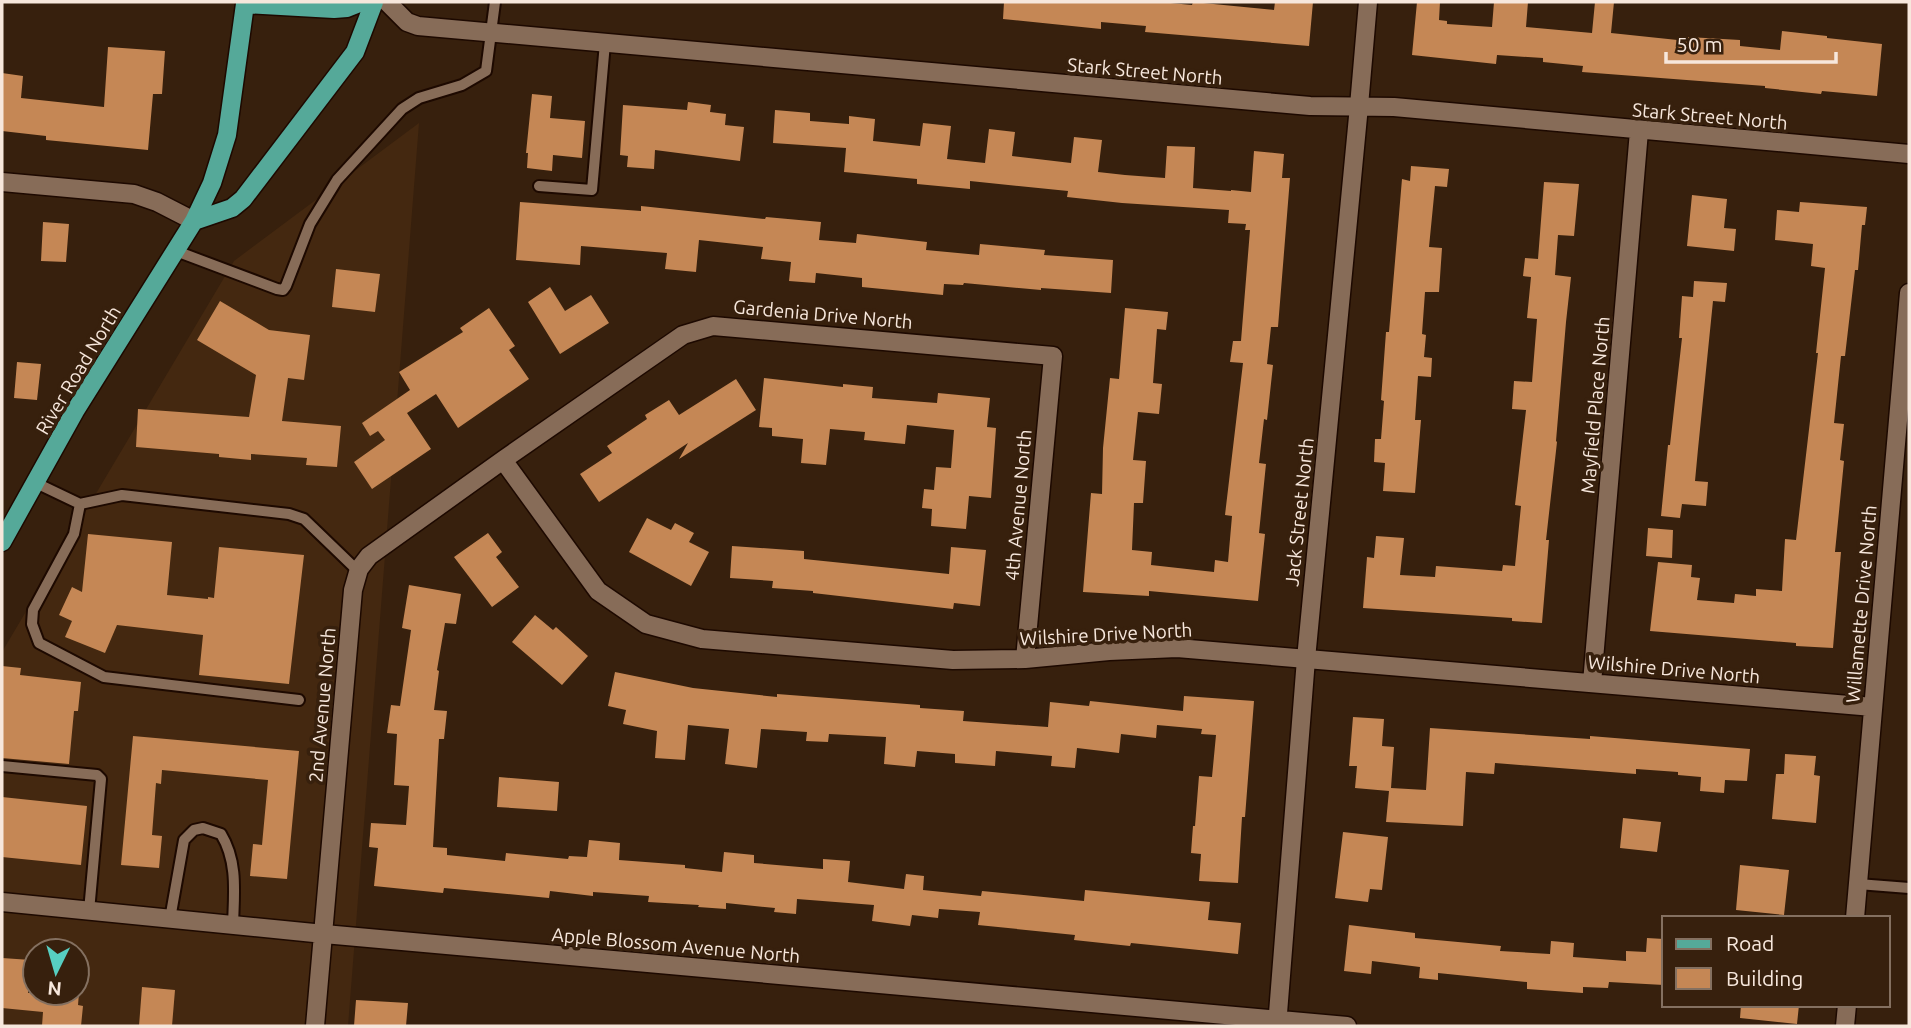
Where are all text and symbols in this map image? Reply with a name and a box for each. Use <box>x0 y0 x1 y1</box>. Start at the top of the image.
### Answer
scale bar <box>1666 21 1836 65</box>
text: 50 m <box>1676 32 1723 56</box>
street label: Stark Street North <box>1066 53 1224 89</box>
street label: Stark Street North <box>1631 98 1789 134</box>
street label: Gardenia Drive North <box>732 295 914 333</box>
street label: River Road North <box>31 302 125 438</box>
street label: Mayfield Place North <box>1576 315 1614 495</box>
street label: 4th Avenue North <box>1000 428 1036 582</box>
street label: Jack Street North <box>1280 437 1318 587</box>
street label: Willamette Drive North <box>1841 504 1881 704</box>
street label: Wilshire Drive North <box>1019 618 1193 650</box>
street label: 2nd Avenue North <box>304 627 340 783</box>
street label: Wilshire Drive North <box>1587 651 1761 687</box>
legend <box>1662 916 1890 1007</box>
street label: Apple Blossom Avenue North <box>551 923 801 967</box>
text: Road <box>1726 931 1774 955</box>
north arrow <box>21 937 91 1007</box>
text: Building <box>1726 966 1803 990</box>
text: N <box>46 977 63 1001</box>

